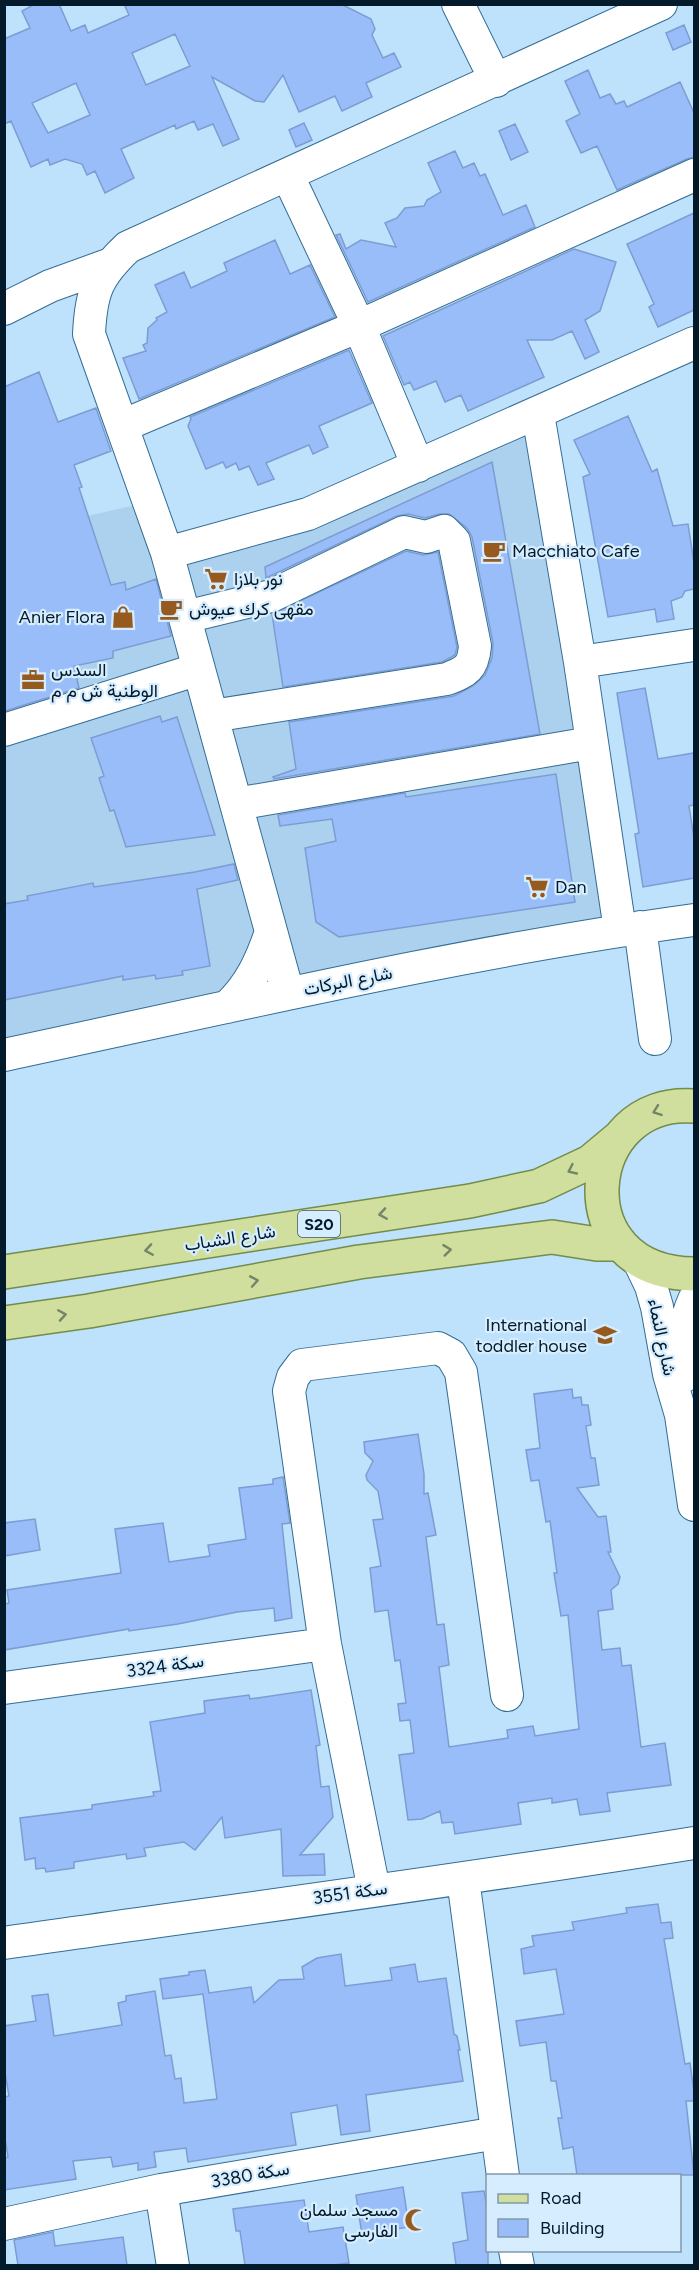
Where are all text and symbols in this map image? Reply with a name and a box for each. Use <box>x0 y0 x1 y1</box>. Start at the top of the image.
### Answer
cafe icon: Macchiato Cafe <box>481 538 507 564</box>
place label: Macchiato Cafe <box>512 540 640 562</box>
supermarket icon: نور بلازا <box>203 566 229 592</box>
place label: نور بلازا <box>234 568 283 590</box>
cafe icon: مقهى كرك عيوش <box>158 596 184 622</box>
place label: مقهى كرك عيوش <box>189 598 314 620</box>
shop icon: Anier Flora <box>110 604 136 630</box>
place label: Anier Flora <box>19 606 105 628</box>
place label: السدس الوطنیة ش م م <box>51 659 158 703</box>
office icon: السدس الوطنیة ش م م <box>20 667 46 693</box>
supermarket icon: Dan <box>524 874 550 900</box>
place label: Dan <box>555 876 587 898</box>
street label: شارع البركات <box>302 962 394 1001</box>
one-way arrow <box>652 1104 663 1117</box>
one-way arrow <box>568 1163 579 1175</box>
one-way arrow <box>379 1208 388 1220</box>
road number: S20 <box>298 1211 340 1237</box>
street label: شارع الشباب <box>183 1220 277 1257</box>
one-way arrow <box>144 1243 154 1256</box>
one-way arrow <box>442 1245 452 1257</box>
one-way arrow <box>249 1275 259 1288</box>
street label: شارع النماء <box>642 1296 681 1378</box>
one-way arrow <box>58 1309 67 1321</box>
place label: International toddler house <box>476 1314 587 1357</box>
school or university icon: International toddler house <box>592 1322 618 1348</box>
street label: سكة 3324 <box>125 1650 205 1682</box>
street label: سكة 3551 <box>311 1877 389 1909</box>
street label: سكة 3380 <box>209 2157 291 2193</box>
legend <box>486 2174 681 2252</box>
text: Road <box>540 2187 581 2209</box>
place label: مسجد سلمان الفارسى <box>300 2199 398 2242</box>
mosque icon: مسجد سلمان الفارسى <box>403 2207 429 2233</box>
text: Building <box>540 2217 605 2239</box>

